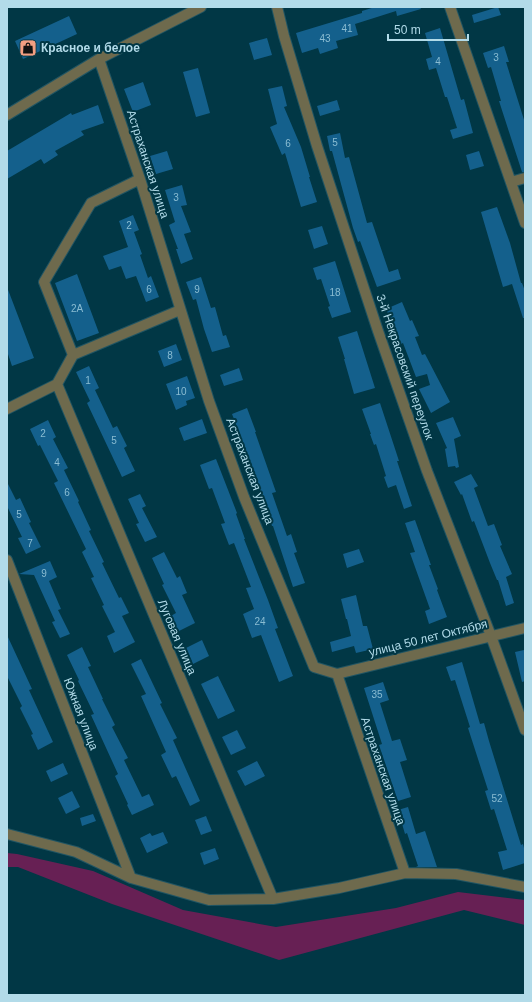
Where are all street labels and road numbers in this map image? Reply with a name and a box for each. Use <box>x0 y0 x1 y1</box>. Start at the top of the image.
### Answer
street label: Астраханская улица <box>124 108 172 220</box>
street label: 3-й Некрасовский переулок <box>373 292 437 442</box>
street label: Астраханская улица <box>223 416 277 527</box>
street label: Луговая улица <box>155 597 199 677</box>
street label: улица 50 лет Октября <box>367 616 489 660</box>
street label: Южная улица <box>61 676 101 752</box>
street label: Астраханская улица <box>358 715 408 827</box>

